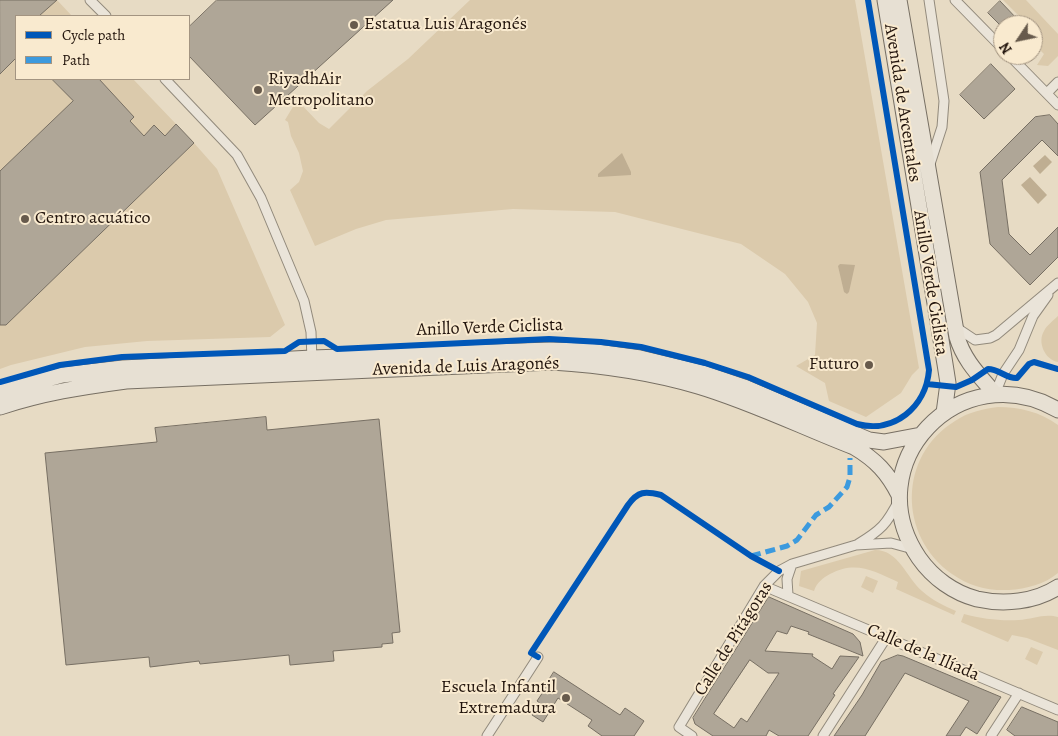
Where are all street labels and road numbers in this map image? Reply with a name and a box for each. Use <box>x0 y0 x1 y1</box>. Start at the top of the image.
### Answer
street label: Avenida de Arcentales <box>879 22 925 184</box>
street label: Anillo Verde Ciclista <box>908 209 952 357</box>
street label: Anillo Verde Ciclista <box>416 315 564 341</box>
street label: Avenida de Luis Aragonés <box>372 353 560 381</box>
street label: Calle de Pitágoras <box>690 578 778 700</box>
street label: Calle de la Ilíada <box>863 620 983 686</box>

